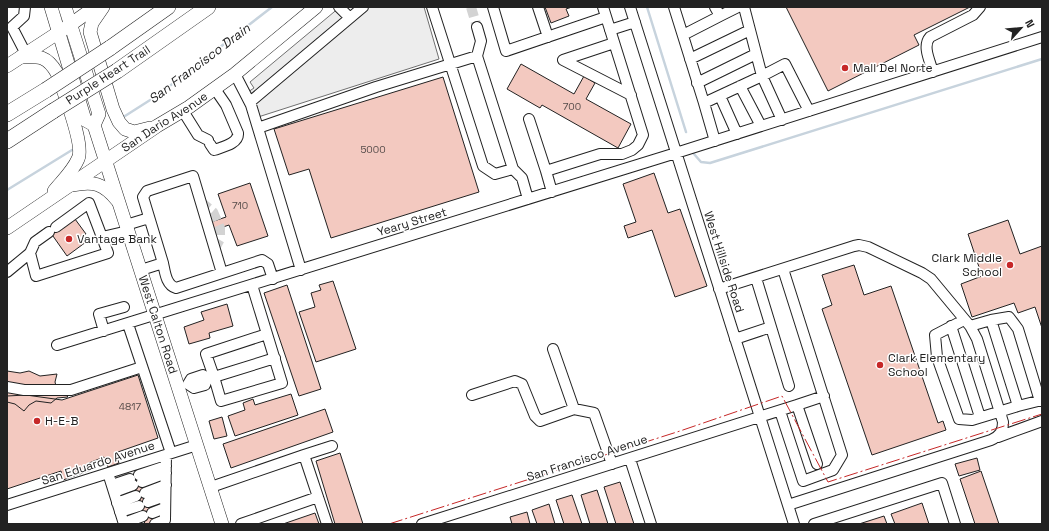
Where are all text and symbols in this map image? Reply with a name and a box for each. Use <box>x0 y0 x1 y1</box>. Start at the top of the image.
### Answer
north arrow <box>1001 8 1041 48</box>
text: N <box>1022 17 1038 30</box>
water label: San Francisco Drain <box>145 19 254 107</box>
street label: Purple Heart Trail <box>63 42 153 108</box>
place label: Mall Del Norte <box>853 60 933 76</box>
marker: Mall Del Norte <box>840 63 850 73</box>
street label: San Dario Avenue <box>118 88 211 156</box>
house number: 700 <box>563 100 581 113</box>
house number: 5000 <box>360 143 386 156</box>
house number: 710 <box>232 199 248 212</box>
street label: Yeary Street <box>375 204 449 240</box>
street label: West Hillside Road <box>700 209 748 315</box>
place label: Vantage Bank <box>77 231 157 247</box>
marker: Vantage Bank <box>64 234 74 244</box>
place label: Clark Middle School <box>932 250 1002 280</box>
marker: Clark Middle School <box>1005 260 1015 270</box>
street label: West Calton Road <box>135 273 181 376</box>
place label: Clark Elementary School <box>888 350 985 380</box>
marker: Clark Elementary School <box>875 360 885 370</box>
house number: 4817 <box>119 400 142 413</box>
place label: H-E-B <box>45 413 78 429</box>
marker: H-E-B <box>32 416 42 426</box>
street label: San Francisco Avenue <box>525 431 649 485</box>
street label: San Eduardo Avenue <box>39 437 157 489</box>

